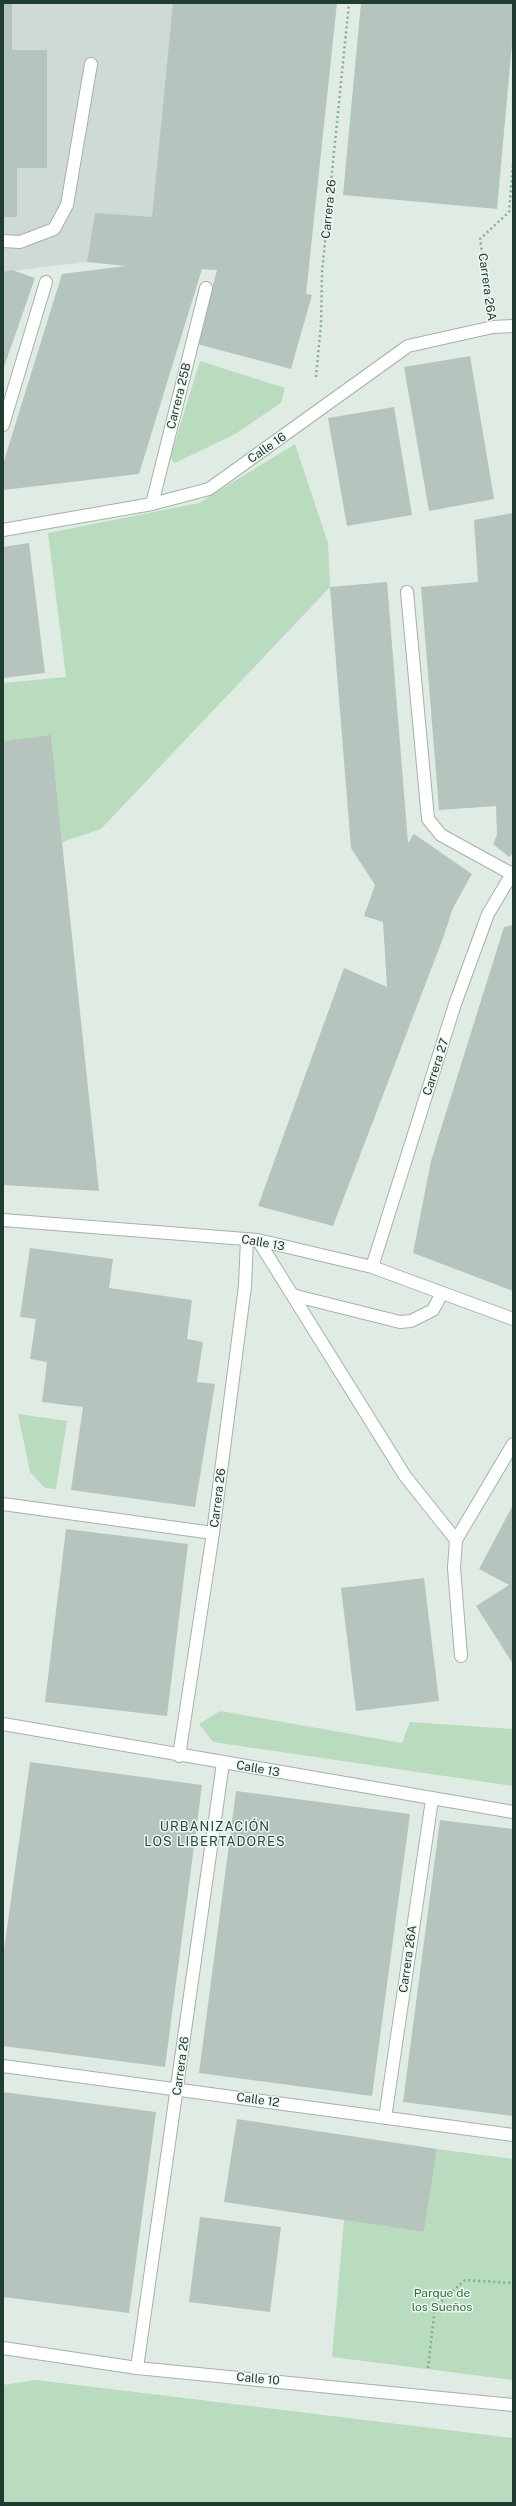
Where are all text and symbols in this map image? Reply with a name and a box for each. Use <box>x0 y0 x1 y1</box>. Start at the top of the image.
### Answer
street label: Carrera 26 <box>319 179 339 239</box>
street label: Carrera 26A <box>475 252 499 322</box>
street label: Carrera 25B <box>164 361 194 431</box>
street label: Calle 16 <box>245 430 289 466</box>
street label: Carrera 27 <box>420 1037 452 1097</box>
street label: Calle 13 <box>240 1232 286 1254</box>
street label: Carrera 26 <box>207 1468 229 1528</box>
street label: Calle 13 <box>235 1758 281 1780</box>
district label: URBANIZACIÓN LOS LIBERTADORES <box>144 1819 286 1850</box>
street label: Carrera 26A <box>396 1924 420 1994</box>
street label: Carrera 26 <box>170 2036 192 2096</box>
street label: Calle 12 <box>236 2090 280 2110</box>
park label: Parque de los Sueños <box>412 2286 472 2314</box>
street label: Calle 10 <box>236 2370 280 2388</box>

